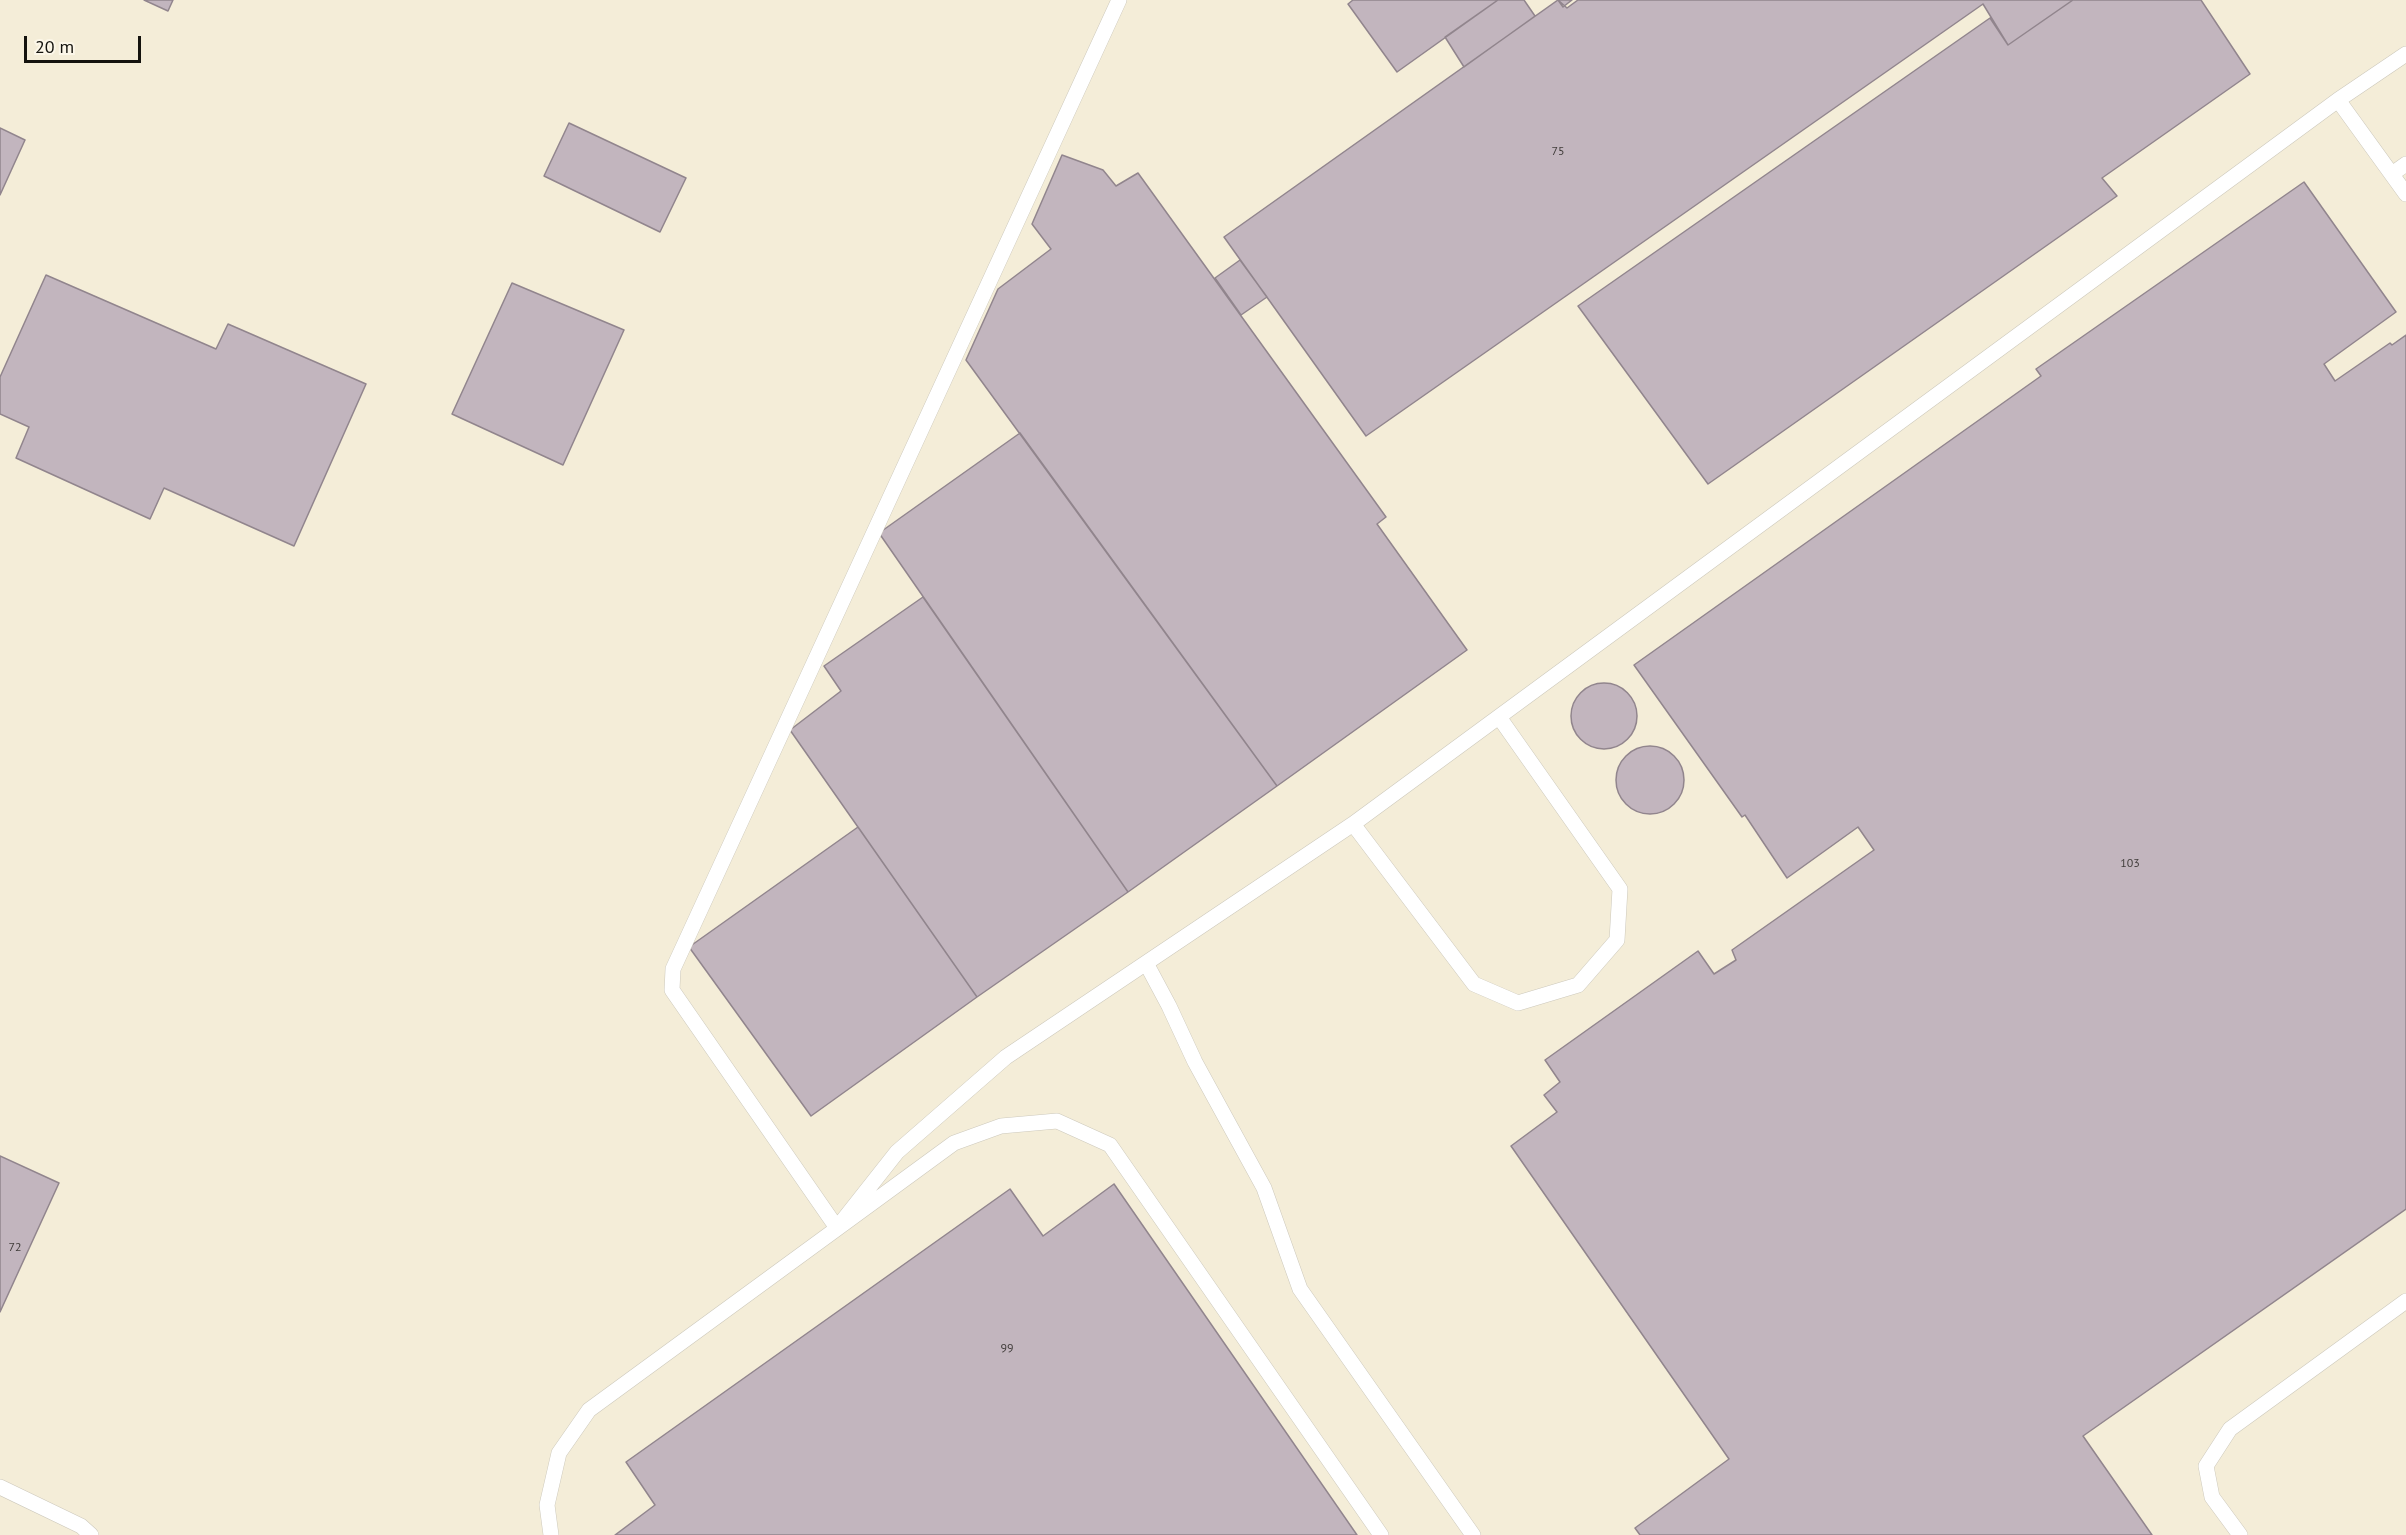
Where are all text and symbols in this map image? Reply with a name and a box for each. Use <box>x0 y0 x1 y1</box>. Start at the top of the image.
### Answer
scale bar <box>27 24 144 62</box>
text: 20 m <box>35 35 74 58</box>
house number: 75 <box>1551 145 1565 159</box>
house number: 103 <box>2120 857 2140 871</box>
house number: 72 <box>8 1241 22 1255</box>
house number: 99 <box>1000 1342 1014 1356</box>

